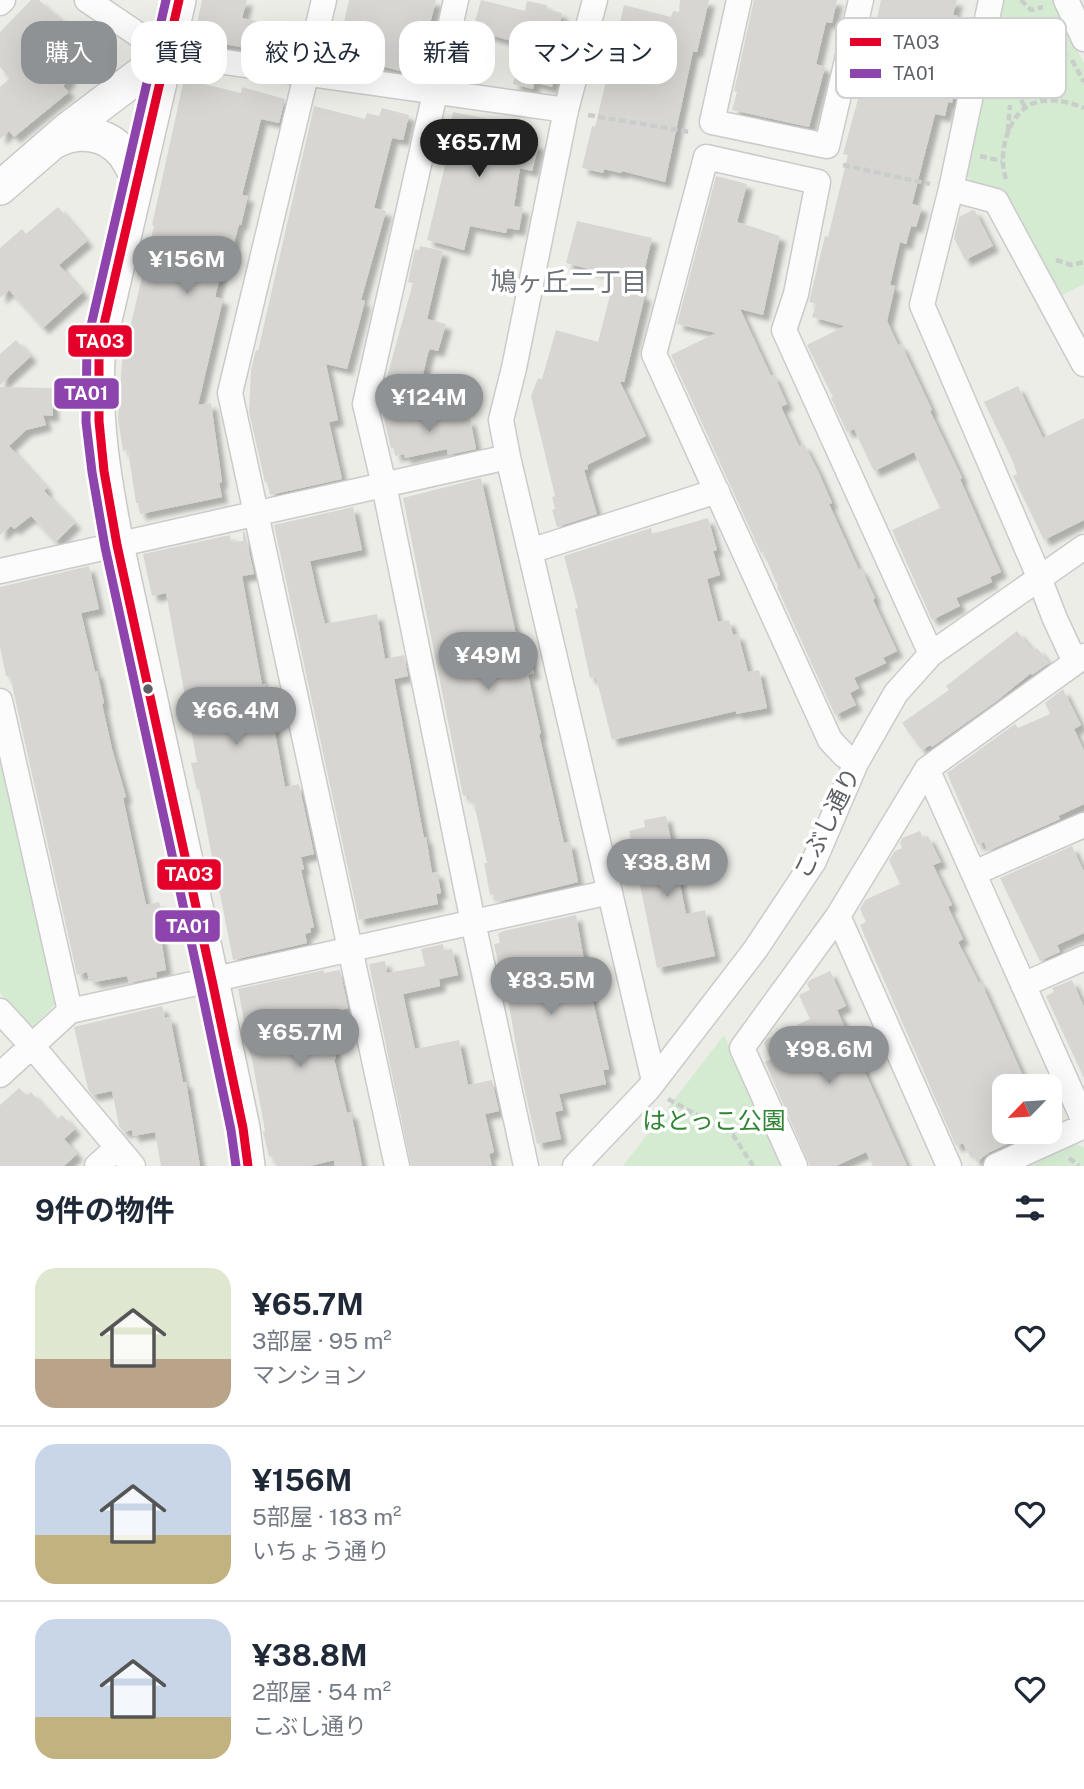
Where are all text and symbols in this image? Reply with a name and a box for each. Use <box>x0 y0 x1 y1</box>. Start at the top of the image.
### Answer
legend <box>836 18 1066 98</box>
chip: 購入 <box>21 21 117 84</box>
chip: 賃貸 <box>131 21 227 84</box>
chip: 絞り込み <box>241 21 385 84</box>
chip: 新着 <box>399 21 495 84</box>
chip: マンション <box>509 21 677 84</box>
text: TA03 <box>893 31 939 53</box>
text: TA01 <box>893 62 935 84</box>
pin: ¥65.7M <box>422 120 536 179</box>
text: ¥65.7M <box>436 128 522 155</box>
pin: ¥156M <box>138 236 236 296</box>
text: ¥156M <box>149 245 225 272</box>
district label: 鳩ヶ丘二丁目 <box>491 266 647 297</box>
line badge: TA03 <box>67 324 133 358</box>
text: TA03 <box>76 330 124 352</box>
pin: ¥124M <box>380 374 478 434</box>
line badge: TA01 <box>53 377 120 410</box>
text: TA01 <box>64 382 108 404</box>
text: ¥124M <box>391 383 467 410</box>
pin: ¥49M <box>447 632 529 692</box>
text: ¥49M <box>455 641 521 668</box>
unlabelled marker <box>141 682 155 696</box>
pin: ¥66.4M <box>179 688 293 747</box>
text: ¥66.4M <box>192 696 280 723</box>
street label: こぶし通り <box>787 762 865 883</box>
pin: ¥38.8M <box>610 839 724 899</box>
text: ¥38.8M <box>623 848 711 875</box>
line badge: TA03 <box>156 858 222 891</box>
text: TA03 <box>165 863 213 885</box>
line badge: TA01 <box>154 909 221 943</box>
text: TA01 <box>166 915 210 937</box>
pin: ¥83.5M <box>494 958 608 1017</box>
text: ¥83.5M <box>507 966 595 993</box>
pin: ¥65.7M <box>243 1010 357 1069</box>
text: ¥65.7M <box>257 1018 343 1045</box>
pin: ¥98.6M <box>772 1026 886 1086</box>
text: ¥98.6M <box>785 1035 873 1062</box>
north arrow <box>992 1074 1062 1144</box>
map controls <box>992 1074 1062 1144</box>
park label: はとっこ公園 <box>642 1106 786 1134</box>
icon: filters <box>1011 1189 1049 1227</box>
text: 9件の物件 <box>35 1192 175 1228</box>
text: ¥65.7M <box>252 1286 364 1322</box>
icon: home <box>91 1296 175 1380</box>
icon: heart <box>1011 1319 1049 1357</box>
text: 3部屋 · 95 m² <box>252 1327 392 1354</box>
text: マンション <box>252 1361 367 1388</box>
text: ¥156M <box>252 1462 352 1498</box>
icon: home <box>91 1472 175 1556</box>
icon: heart <box>1011 1495 1049 1533</box>
text: 5部屋 · 183 m² <box>252 1503 402 1530</box>
text: いちょう通り <box>252 1537 390 1564</box>
text: ¥38.8M <box>252 1637 368 1673</box>
icon: home <box>91 1647 175 1731</box>
icon: heart <box>1011 1670 1049 1708</box>
text: 2部屋 · 54 m² <box>252 1678 391 1705</box>
text: こぶし通り <box>252 1712 367 1739</box>

